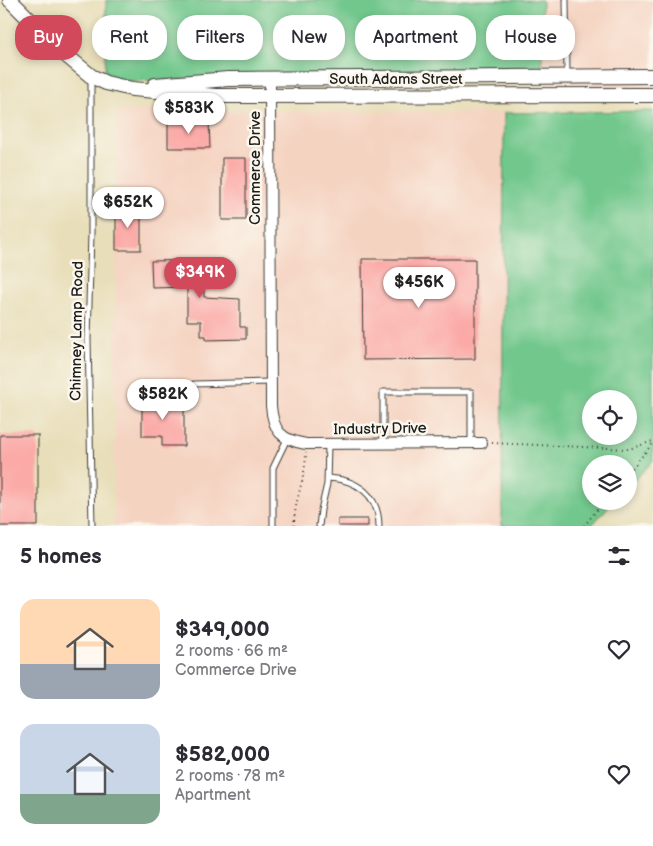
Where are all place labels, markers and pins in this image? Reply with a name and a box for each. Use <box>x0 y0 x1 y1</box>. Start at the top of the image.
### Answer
pin: $583K <box>154 92 224 135</box>
pin: $652K <box>93 186 163 229</box>
pin: $349K <box>165 256 235 299</box>
pin: $456K <box>384 266 454 309</box>
pin: $582K <box>128 378 198 421</box>

